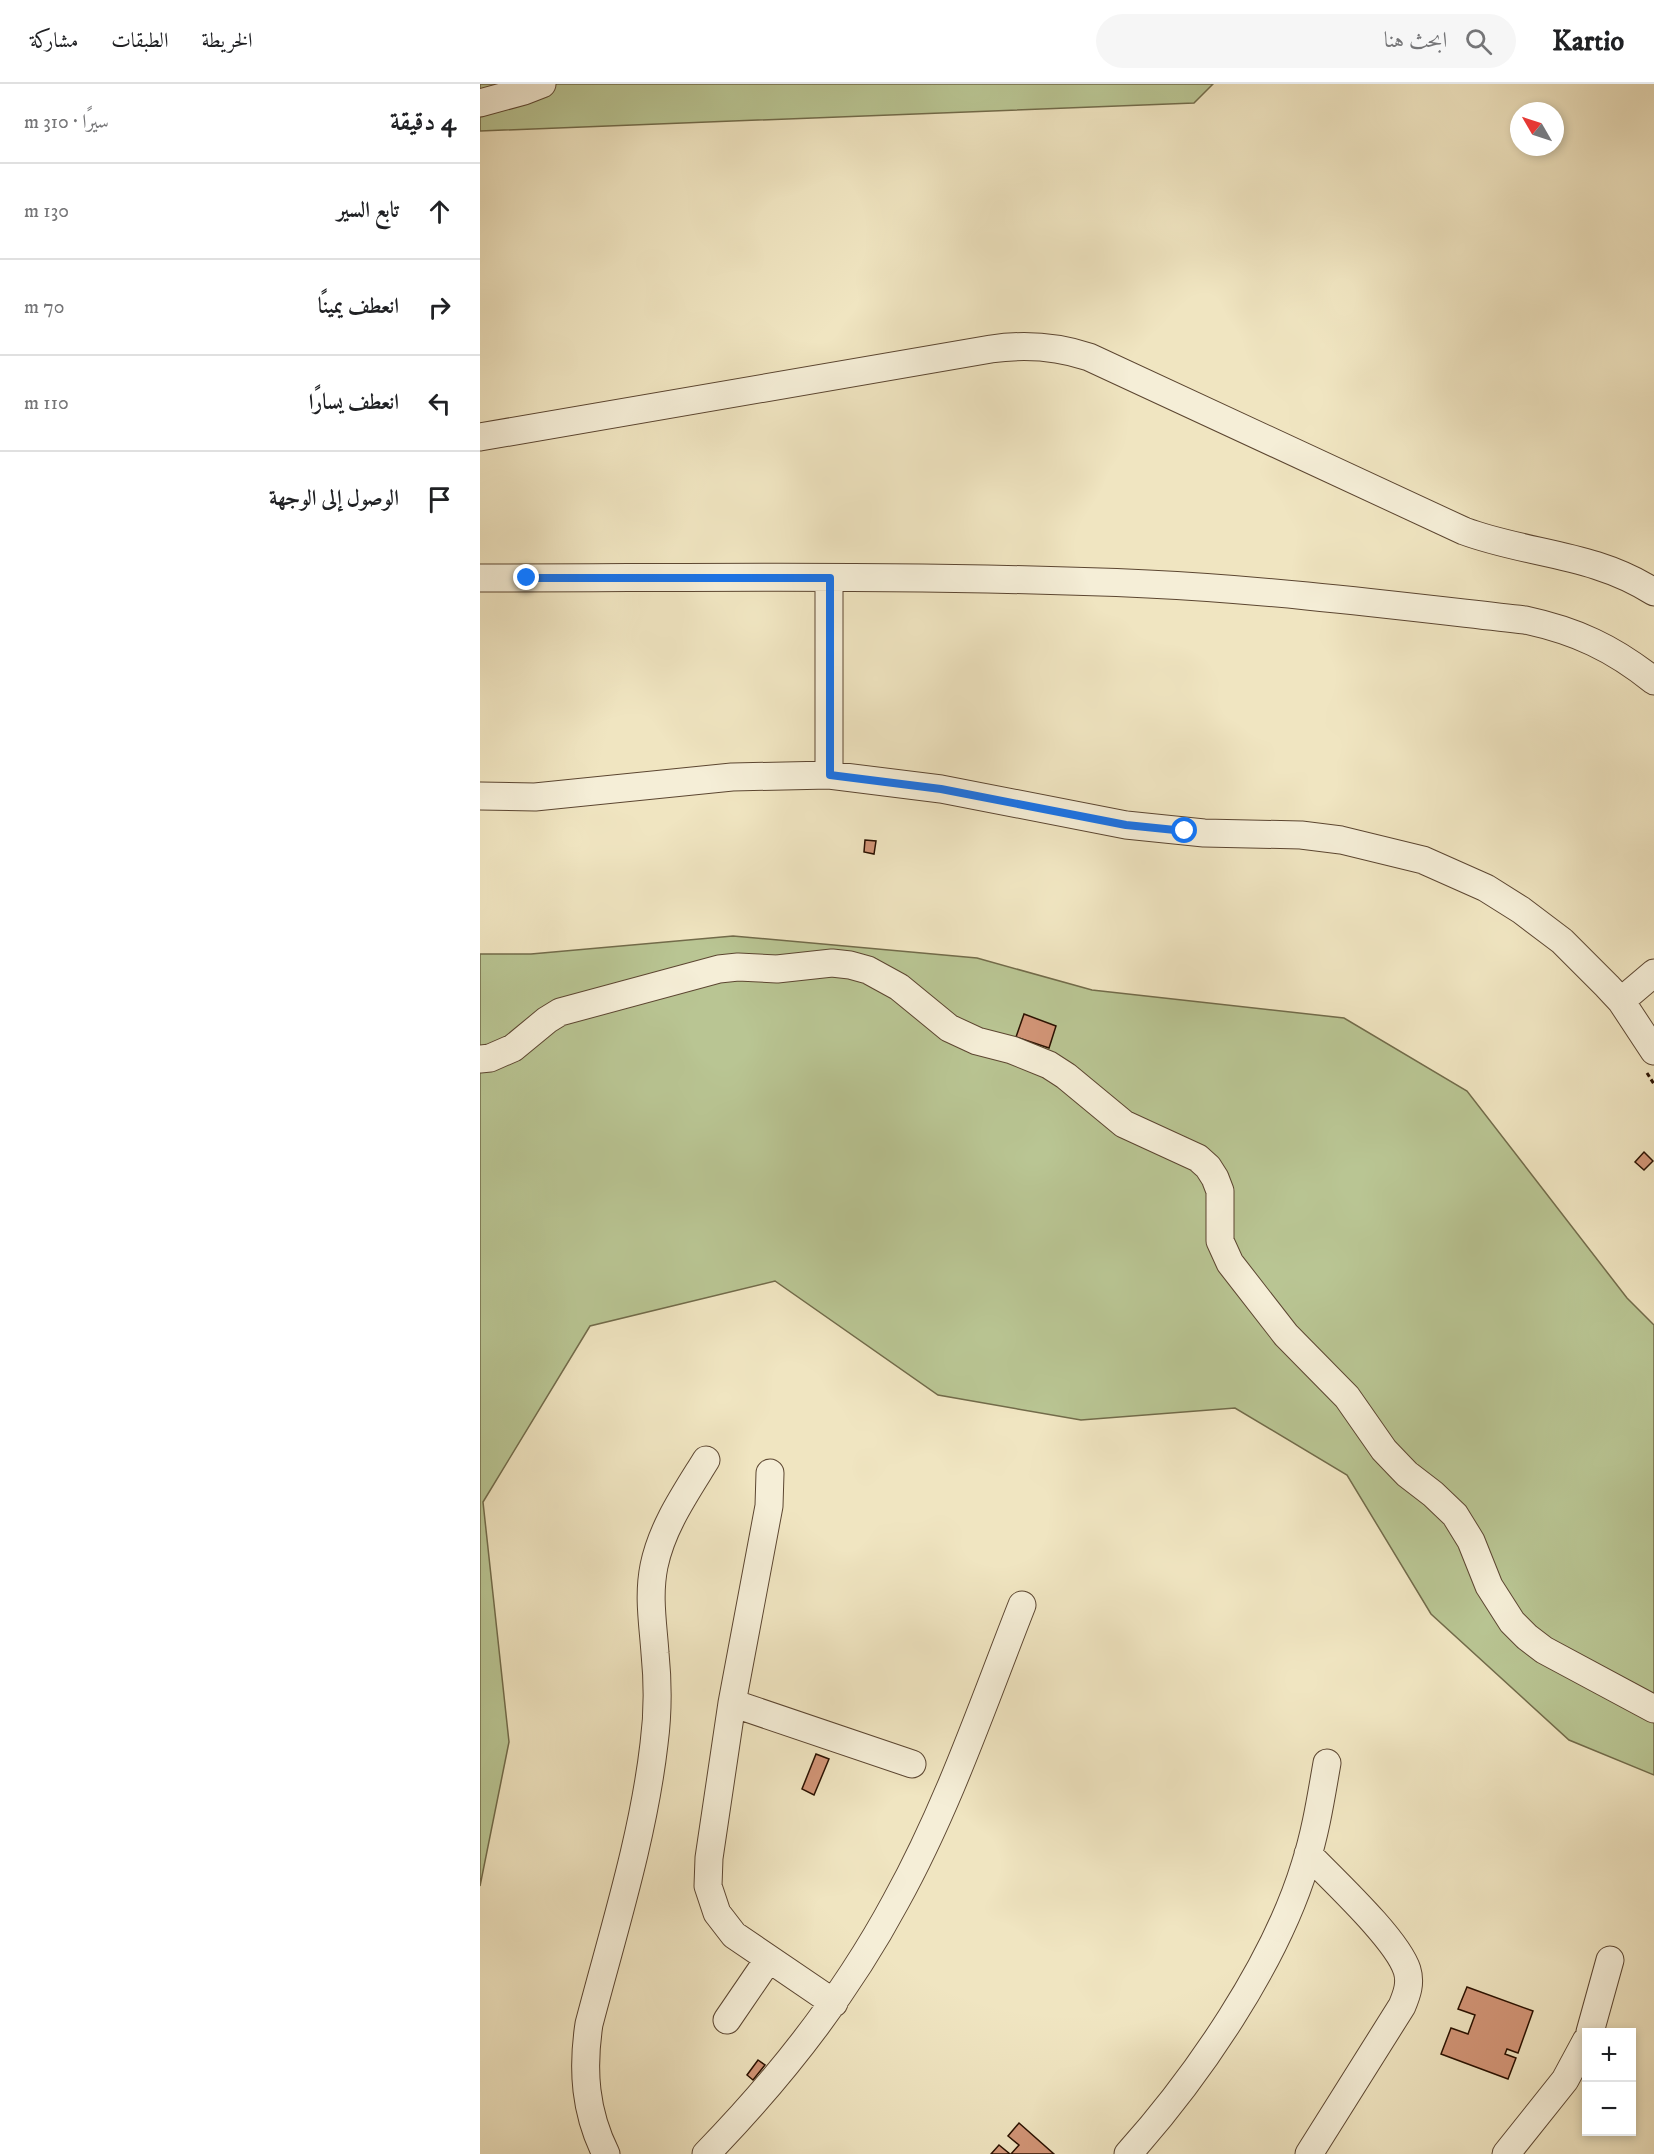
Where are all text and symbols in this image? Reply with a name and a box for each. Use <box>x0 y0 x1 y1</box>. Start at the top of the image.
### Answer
search box <box>1096 14 1516 68</box>
text: Kartio <box>1552 24 1624 59</box>
icon: search <box>1462 25 1495 58</box>
text: ابحث هنا <box>1384 27 1447 54</box>
text: مشاركة <box>30 28 78 54</box>
text: الطبقات <box>111 28 168 54</box>
text: الخريطة <box>201 28 253 54</box>
north arrow <box>1510 102 1564 156</box>
text: 4 دقيقة <box>390 106 456 139</box>
text: سيرًا · 310 m <box>24 110 109 135</box>
icon: ahead <box>423 195 456 228</box>
text: تابع السير <box>337 197 399 224</box>
text: 130 m <box>24 199 69 224</box>
icon: right <box>423 291 456 324</box>
text: انعطف يمينًا <box>318 293 399 320</box>
text: 70 m <box>24 295 65 320</box>
icon: left <box>423 387 456 420</box>
text: انعطف يسارًا <box>309 389 399 416</box>
text: 110 m <box>24 391 69 416</box>
icon: arrive <box>423 483 456 516</box>
text: الوصول إلى الوجهة <box>269 485 399 512</box>
route end <box>513 564 539 590</box>
route start <box>1171 817 1197 843</box>
map controls <box>1582 2028 1636 2136</box>
button: + <box>1582 2028 1636 2082</box>
button: − <box>1582 2082 1636 2136</box>

